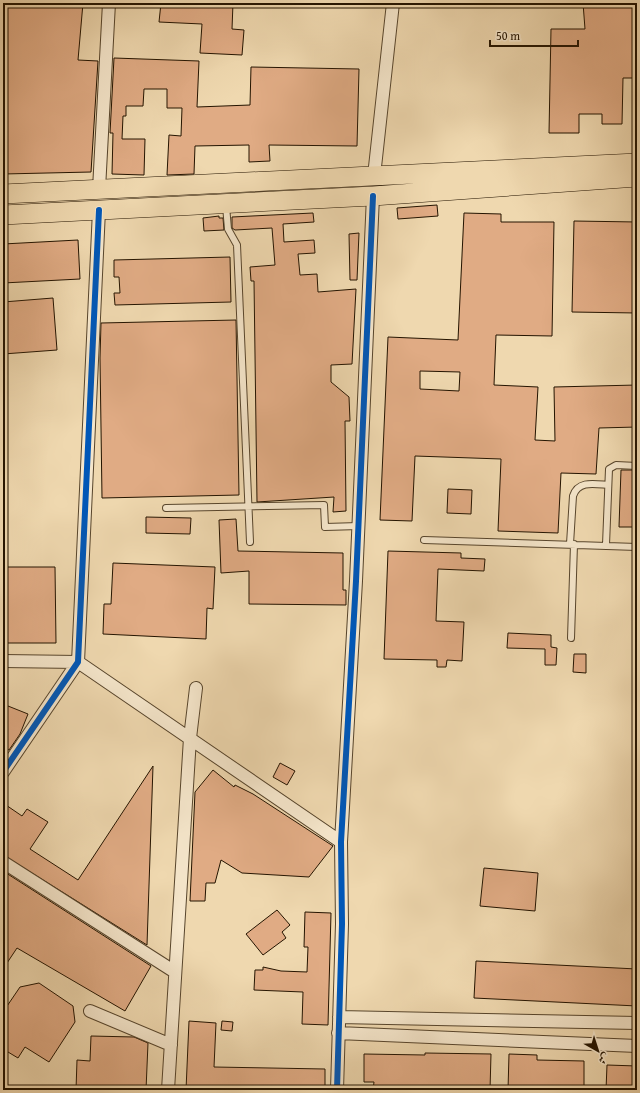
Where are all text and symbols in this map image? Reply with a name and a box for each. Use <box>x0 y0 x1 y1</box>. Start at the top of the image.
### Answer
scale bar <box>490 22 578 48</box>
text: 50 m <box>496 27 520 44</box>
north arrow <box>578 1031 618 1071</box>
text: ش <box>595 1049 614 1068</box>

